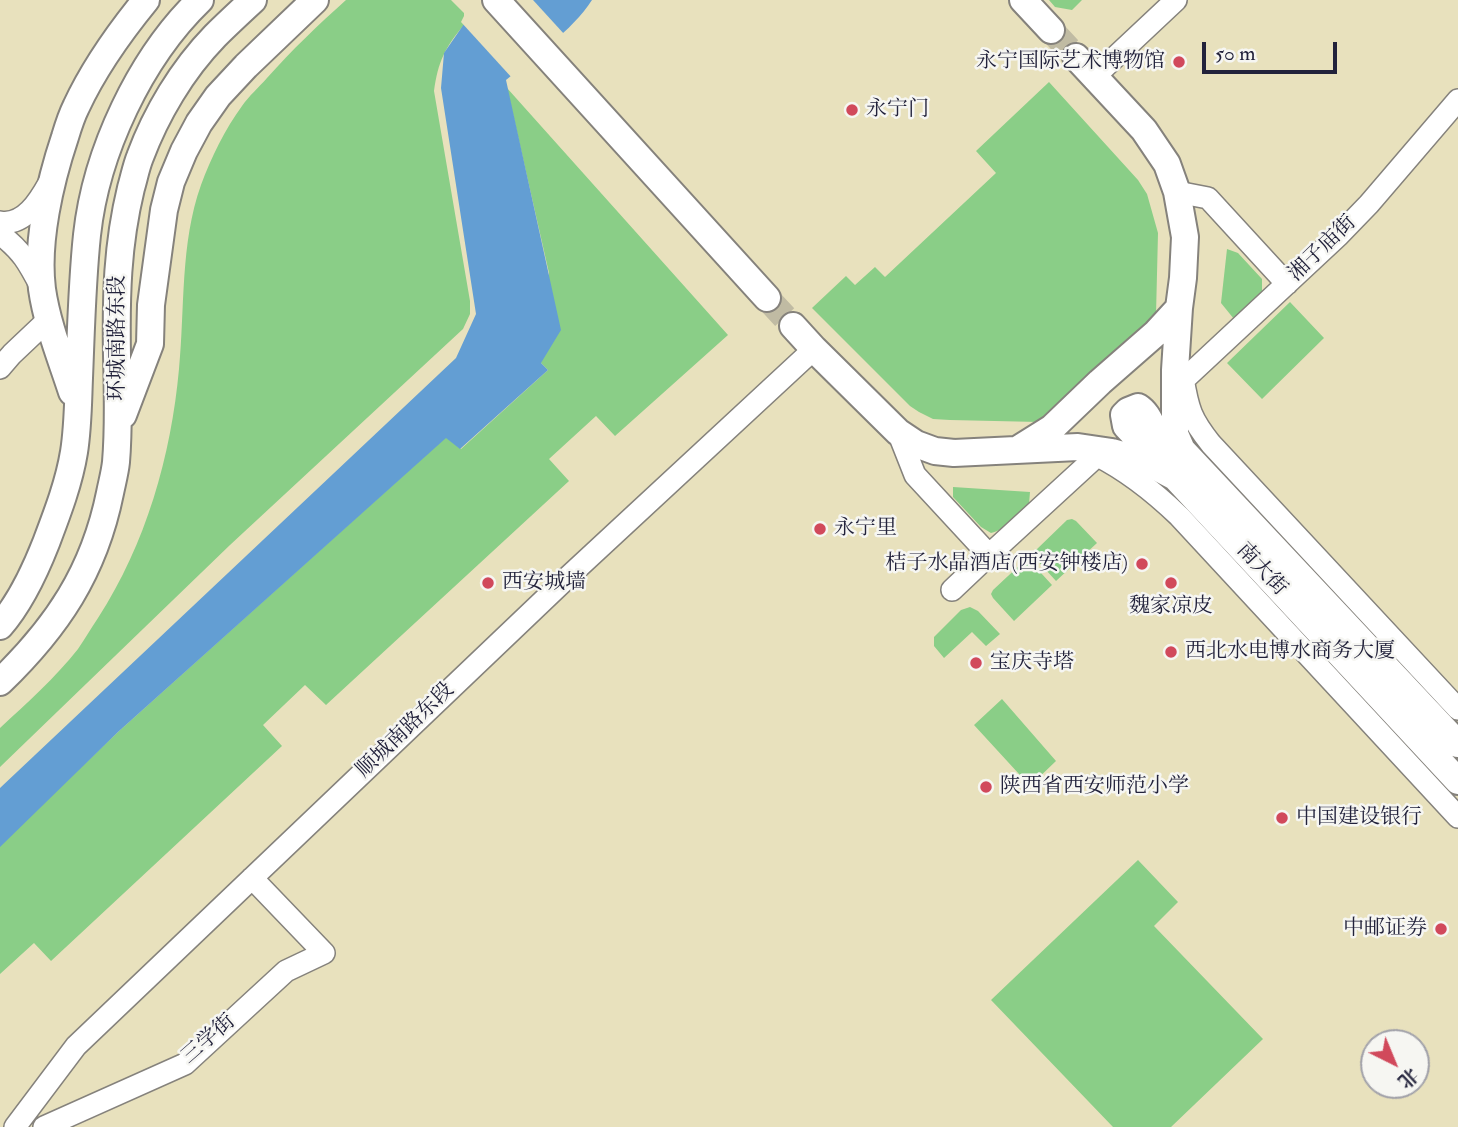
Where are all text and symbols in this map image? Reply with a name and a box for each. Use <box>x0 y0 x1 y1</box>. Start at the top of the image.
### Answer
scale bar <box>1206 28 1341 72</box>
text: 50 m <box>1215 40 1256 67</box>
place label: 永宁国际艺术博物馆 <box>976 49 1165 75</box>
marker: 永宁国际艺术博物馆 <box>1171 54 1187 70</box>
place label: 永宁门 <box>866 97 929 123</box>
marker: 永宁门 <box>844 102 860 118</box>
street label: 湘子庙街 <box>1284 211 1362 287</box>
street label: 环城南路东段 <box>105 275 131 401</box>
place label: 永宁里 <box>834 516 897 542</box>
marker: 永宁里 <box>812 521 828 537</box>
street label: 南大街 <box>1230 538 1292 602</box>
place label: 桔子水晶酒店(西安钟楼店) <box>886 551 1128 577</box>
marker: 桔子水晶酒店(西安钟楼店) <box>1134 556 1150 572</box>
place label: 西安城墙 <box>502 570 586 596</box>
marker: 西安城墙 <box>480 575 496 591</box>
marker: 魏家凉皮 <box>1163 575 1179 591</box>
place label: 魏家凉皮 <box>1129 594 1213 620</box>
place label: 西北水电博水商务大厦 <box>1185 639 1395 665</box>
marker: 西北水电博水商务大厦 <box>1163 644 1179 660</box>
place label: 宝庆寺塔 <box>990 650 1074 676</box>
marker: 宝庆寺塔 <box>968 655 984 671</box>
street label: 顺城南路东段 <box>352 678 460 784</box>
place label: 陕西省西安师范小学 <box>1000 774 1189 800</box>
marker: 陕西省西安师范小学 <box>978 779 994 795</box>
place label: 中国建设银行 <box>1296 805 1422 831</box>
marker: 中国建设银行 <box>1274 810 1290 826</box>
place label: 中邮证券 <box>1343 916 1427 942</box>
marker: 中邮证券 <box>1433 921 1449 937</box>
street label: 三学街 <box>177 1010 241 1070</box>
north arrow <box>1360 1029 1430 1099</box>
text: 北 <box>1393 1063 1423 1093</box>

